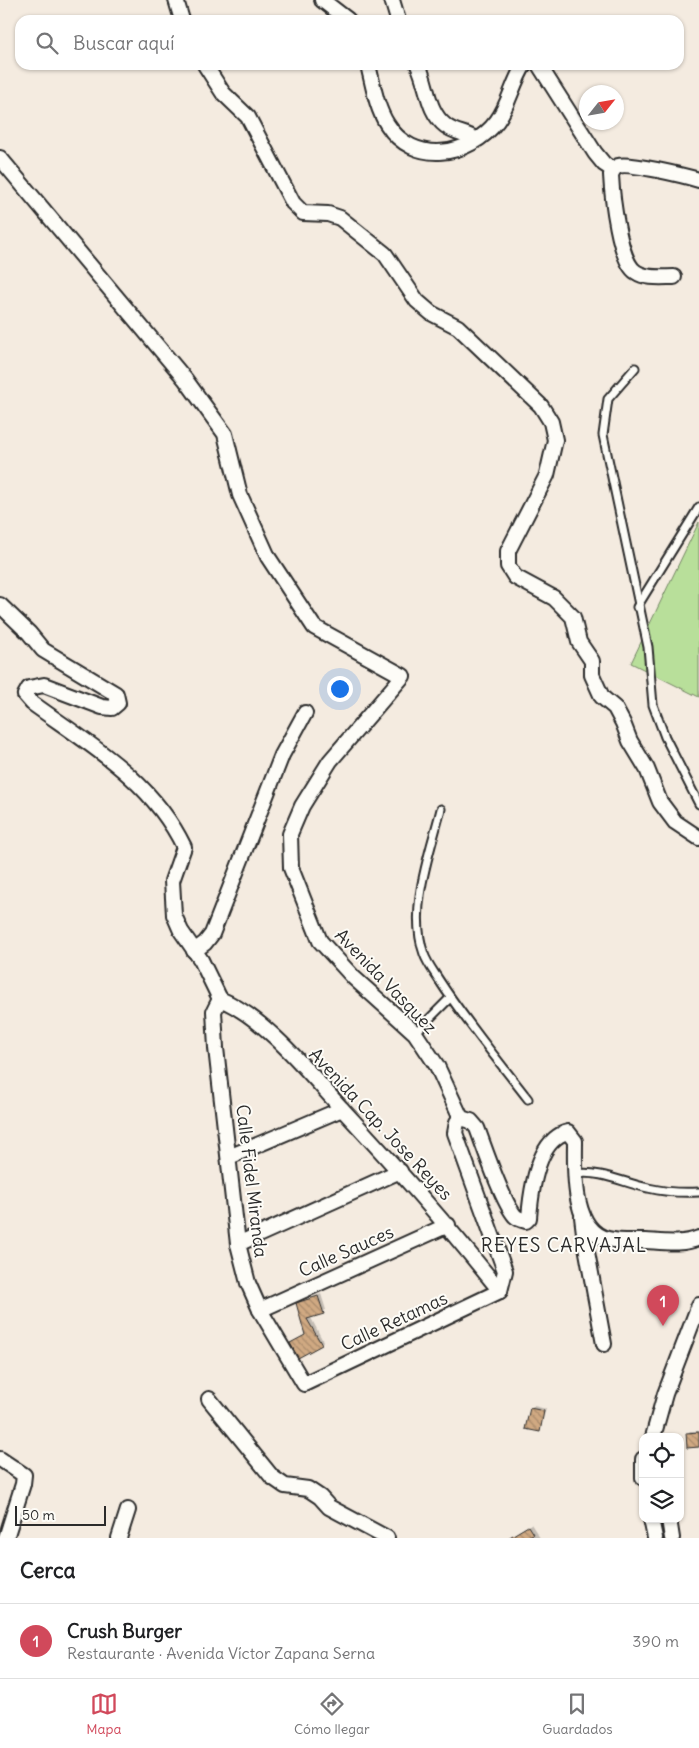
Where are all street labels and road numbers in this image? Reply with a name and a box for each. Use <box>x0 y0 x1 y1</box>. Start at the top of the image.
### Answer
street label: Avenida Vasquez <box>330 924 442 1039</box>
street label: Avenida Cap. Jose Reyes <box>304 1043 458 1205</box>
street label: Calle Fidel Miranda <box>231 1103 273 1259</box>
street label: Calle Sauces <box>295 1220 397 1282</box>
street label: Calle Retamas <box>337 1286 451 1356</box>

